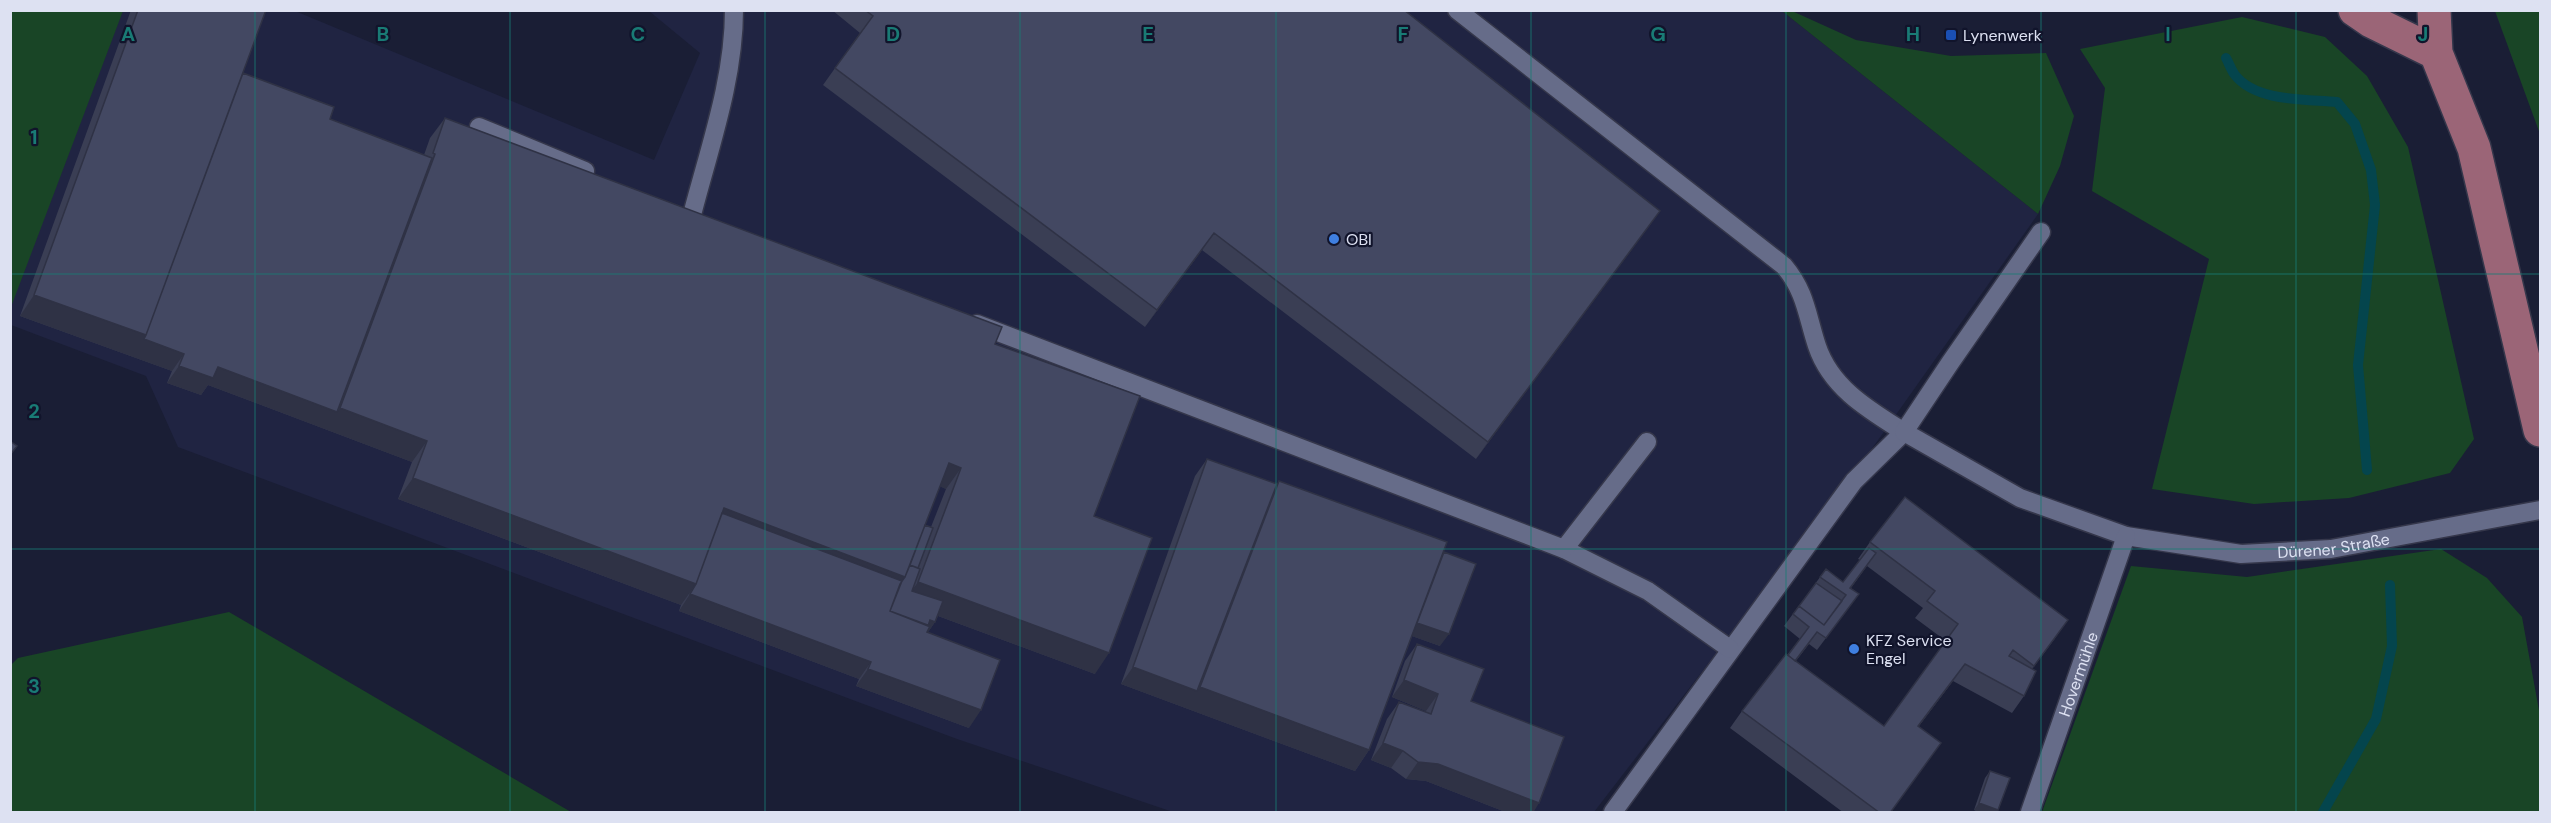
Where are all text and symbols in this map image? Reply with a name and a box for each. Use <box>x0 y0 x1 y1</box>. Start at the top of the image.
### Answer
text: A <box>121 21 135 47</box>
text: B <box>377 21 389 47</box>
text: C <box>631 21 645 47</box>
text: D <box>886 21 900 47</box>
text: E <box>1142 21 1154 47</box>
text: F <box>1397 21 1409 47</box>
text: G <box>1650 21 1666 47</box>
text: H <box>1906 21 1920 47</box>
text: I <box>2165 21 2171 47</box>
text: J <box>2418 21 2428 47</box>
place label: Lynenwerk <box>1963 25 2042 46</box>
marker: Lynenwerk <box>1944 28 1958 42</box>
text: 1 <box>30 124 38 150</box>
place label: OBI <box>1346 229 1372 250</box>
marker: OBI <box>1327 232 1341 246</box>
text: 2 <box>28 398 40 424</box>
street label: Dürener Straße <box>2277 528 2391 562</box>
street label: Hovermühle <box>2054 629 2102 719</box>
place label: KFZ Service Engel <box>1866 630 1952 669</box>
marker: KFZ Service Engel <box>1847 642 1861 656</box>
text: 3 <box>28 673 40 699</box>

